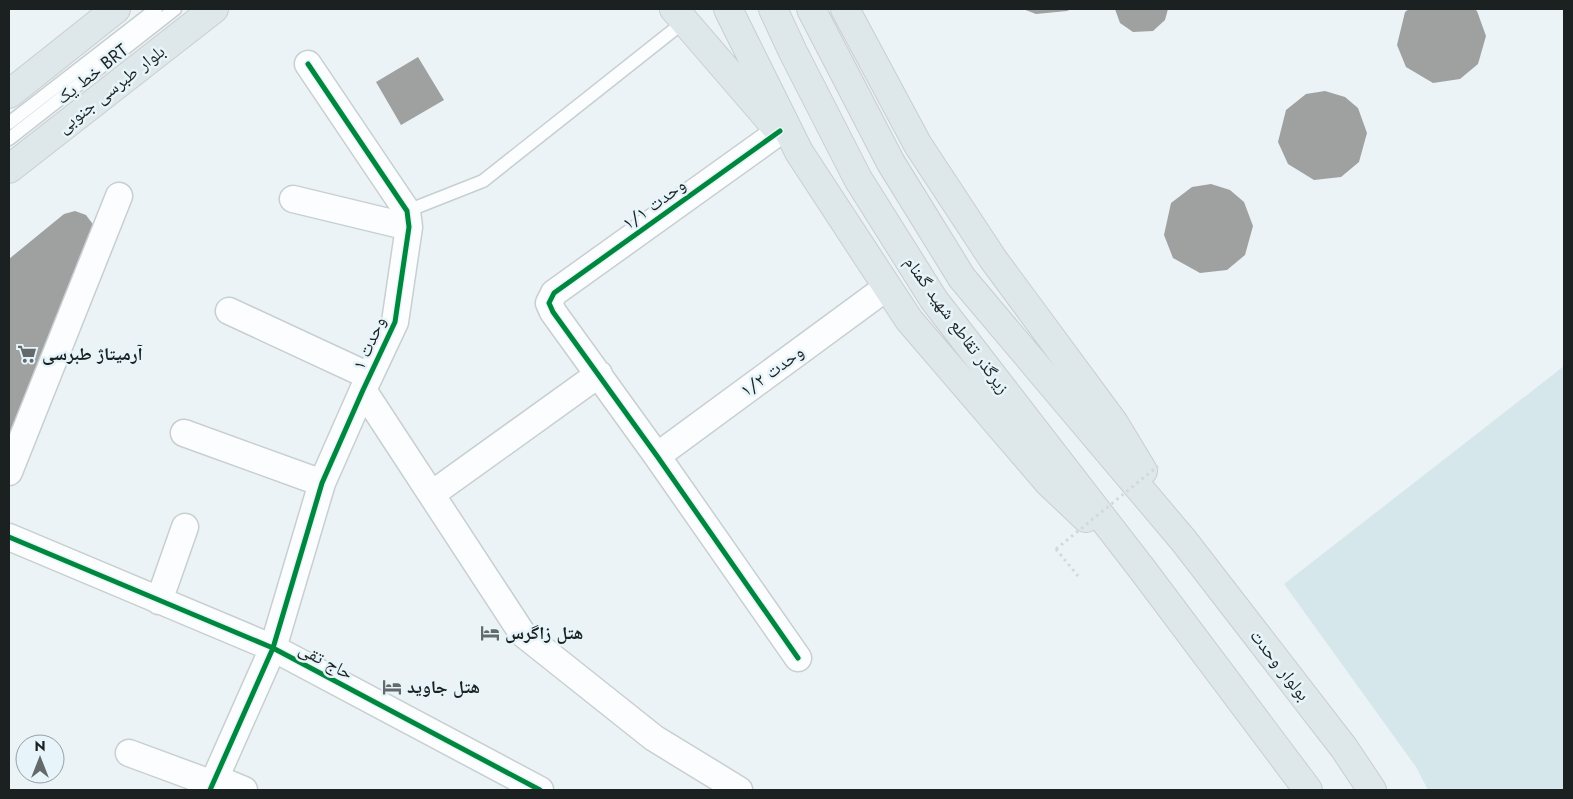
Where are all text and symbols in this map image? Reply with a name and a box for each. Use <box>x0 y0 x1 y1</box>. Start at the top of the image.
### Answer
street label: خط یک BRT <box>51 37 134 110</box>
street label: بلوار طبرسی جنوبی <box>51 38 171 140</box>
street label: وحدت ۱/۱ <box>617 172 691 236</box>
street label: زیرگذر تقاطع شهید گمنام <box>898 251 1016 399</box>
street label: وحدت ۱ <box>346 312 392 374</box>
street label: وحدت ۱/۲ <box>735 339 809 403</box>
place label: آرمیتاژ طبرسی <box>42 341 143 367</box>
supermarket icon: آرمیتاژ طبرسی <box>16 343 38 365</box>
place label: هتل زاگرس <box>505 620 583 646</box>
hotel icon: هتل زاگرس <box>479 622 501 644</box>
street label: بولوار وحدت <box>1244 624 1316 706</box>
street label: حاج تقی <box>294 636 358 686</box>
place label: هتل جاوید <box>407 674 480 700</box>
hotel icon: هتل جاوید <box>381 676 403 698</box>
north arrow <box>15 734 65 784</box>
text: N <box>34 736 46 756</box>

